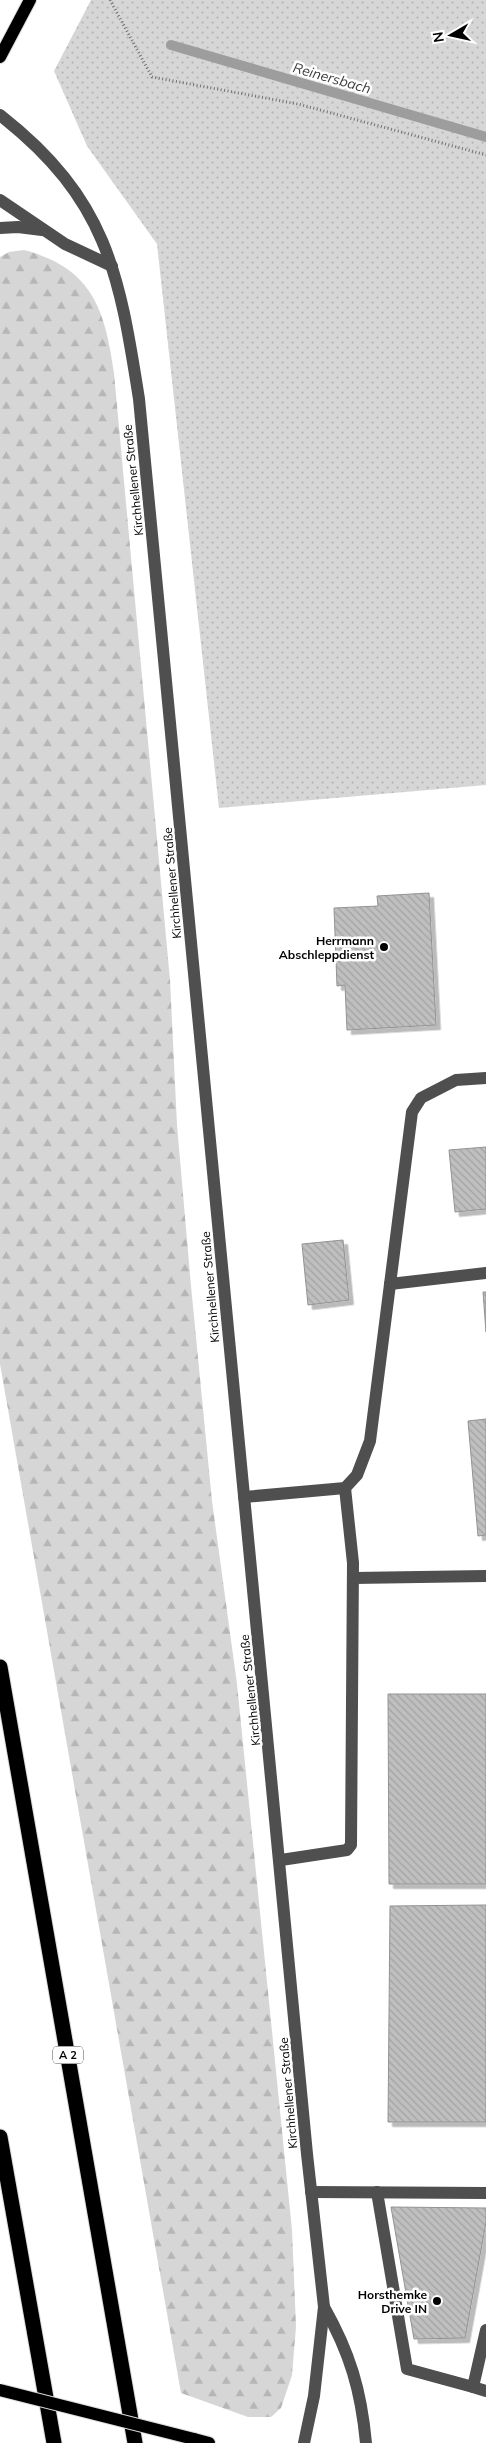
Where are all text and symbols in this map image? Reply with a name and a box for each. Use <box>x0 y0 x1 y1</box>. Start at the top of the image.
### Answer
north arrow <box>426 10 476 60</box>
text: N <box>428 30 448 44</box>
water label: Reinersbach <box>291 58 373 98</box>
street label: Kirchhellener Straße <box>120 424 146 536</box>
street label: Kirchhellener Straße <box>160 827 184 939</box>
place label: Herrmann Abschleppdienst <box>279 933 374 962</box>
marker: Herrmann Abschleppdienst <box>378 941 390 953</box>
street label: Kirchhellener Straße <box>198 1231 222 1343</box>
street label: Kirchhellener Straße <box>237 1634 263 1746</box>
street label: Kirchhellener Straße <box>276 2037 300 2149</box>
road number: A 2 <box>53 2046 83 2064</box>
place label: Horsthemke Drive IN <box>358 2287 427 2316</box>
marker: Horsthemke Drive IN <box>431 2295 443 2307</box>

